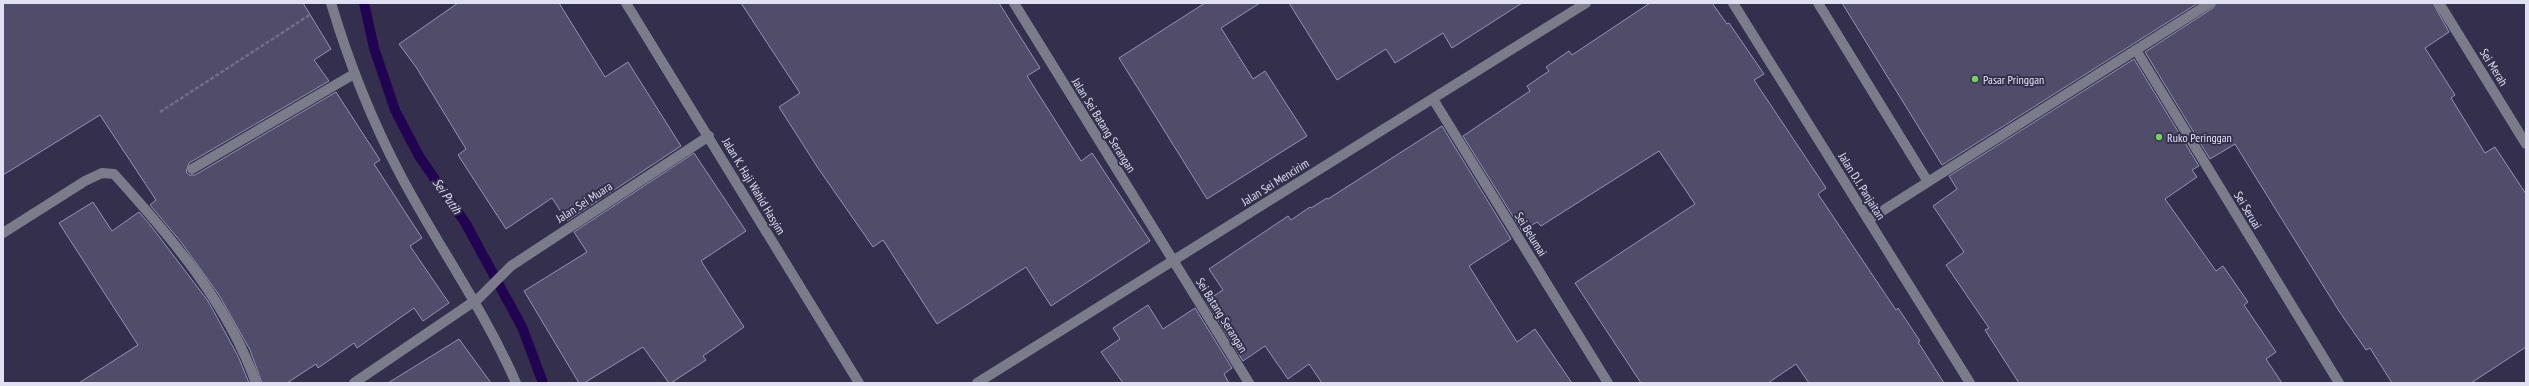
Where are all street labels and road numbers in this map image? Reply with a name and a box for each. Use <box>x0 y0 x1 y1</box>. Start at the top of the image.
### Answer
street label: Sei Merah <box>2477 46 2511 88</box>
street label: Jalan Sei Batang Serangan <box>1068 74 1139 175</box>
street label: Jalan K. Haji Wahid Hasyim <box>719 134 789 237</box>
street label: Jalan D.I. Panjaitan <box>1835 149 1889 222</box>
street label: Jalan Sei Mencirim <box>1238 155 1312 209</box>
street label: Jalan Sei Muara <box>552 178 615 226</box>
street label: Sei Seruai <box>2231 188 2265 232</box>
street label: Sei Belumai <box>1512 209 1550 259</box>
street label: Sei Batang Serangan <box>1193 275 1251 355</box>

